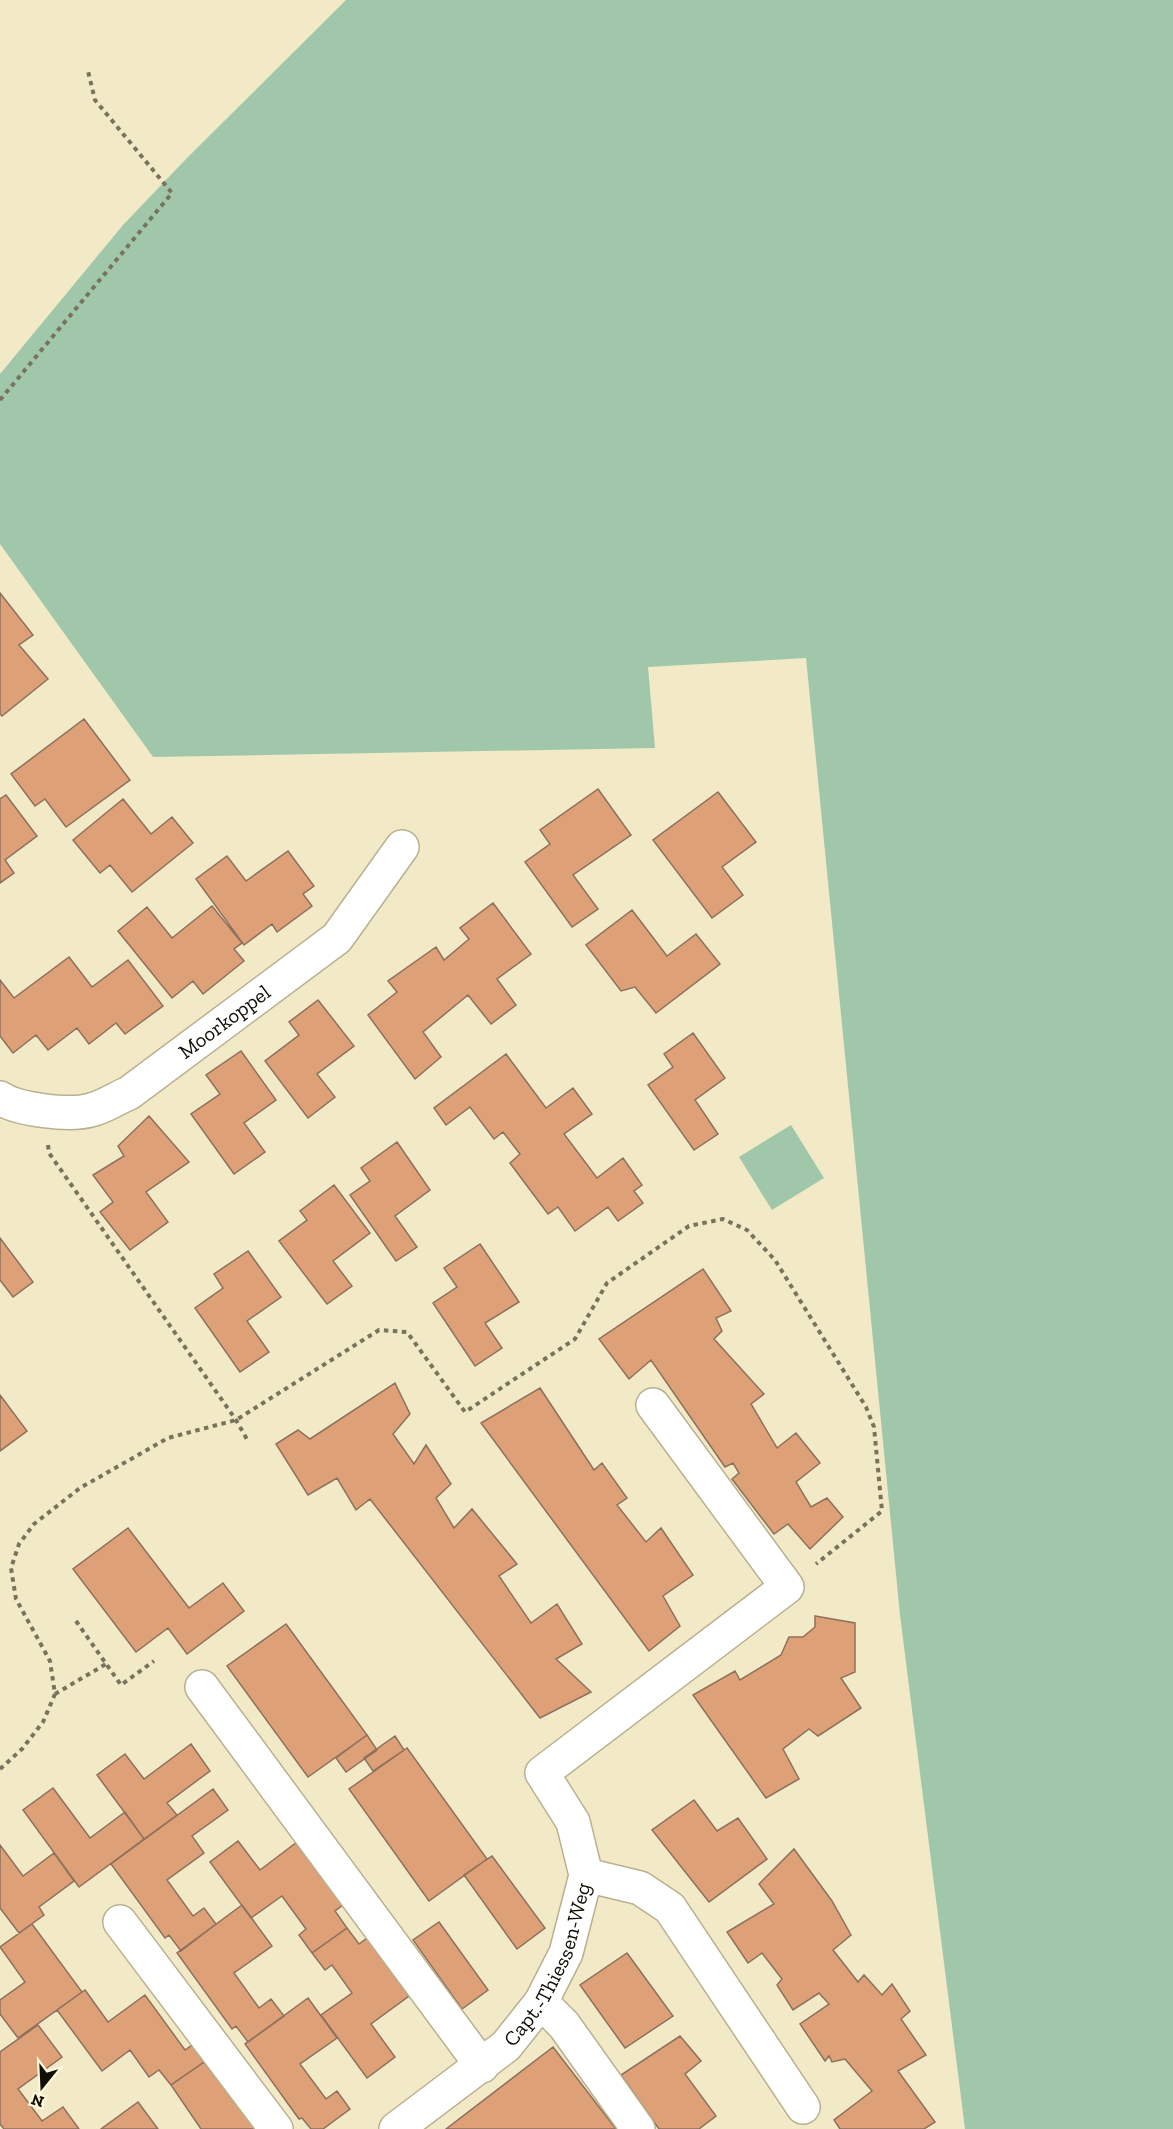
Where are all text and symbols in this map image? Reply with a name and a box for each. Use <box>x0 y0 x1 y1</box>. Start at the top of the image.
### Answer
street label: Moorkoppel <box>173 979 275 1064</box>
street label: Capt.-Thiessen-Weg <box>498 1879 596 2051</box>
north arrow <box>12 2057 72 2117</box>
text: N <box>29 2090 46 2112</box>

